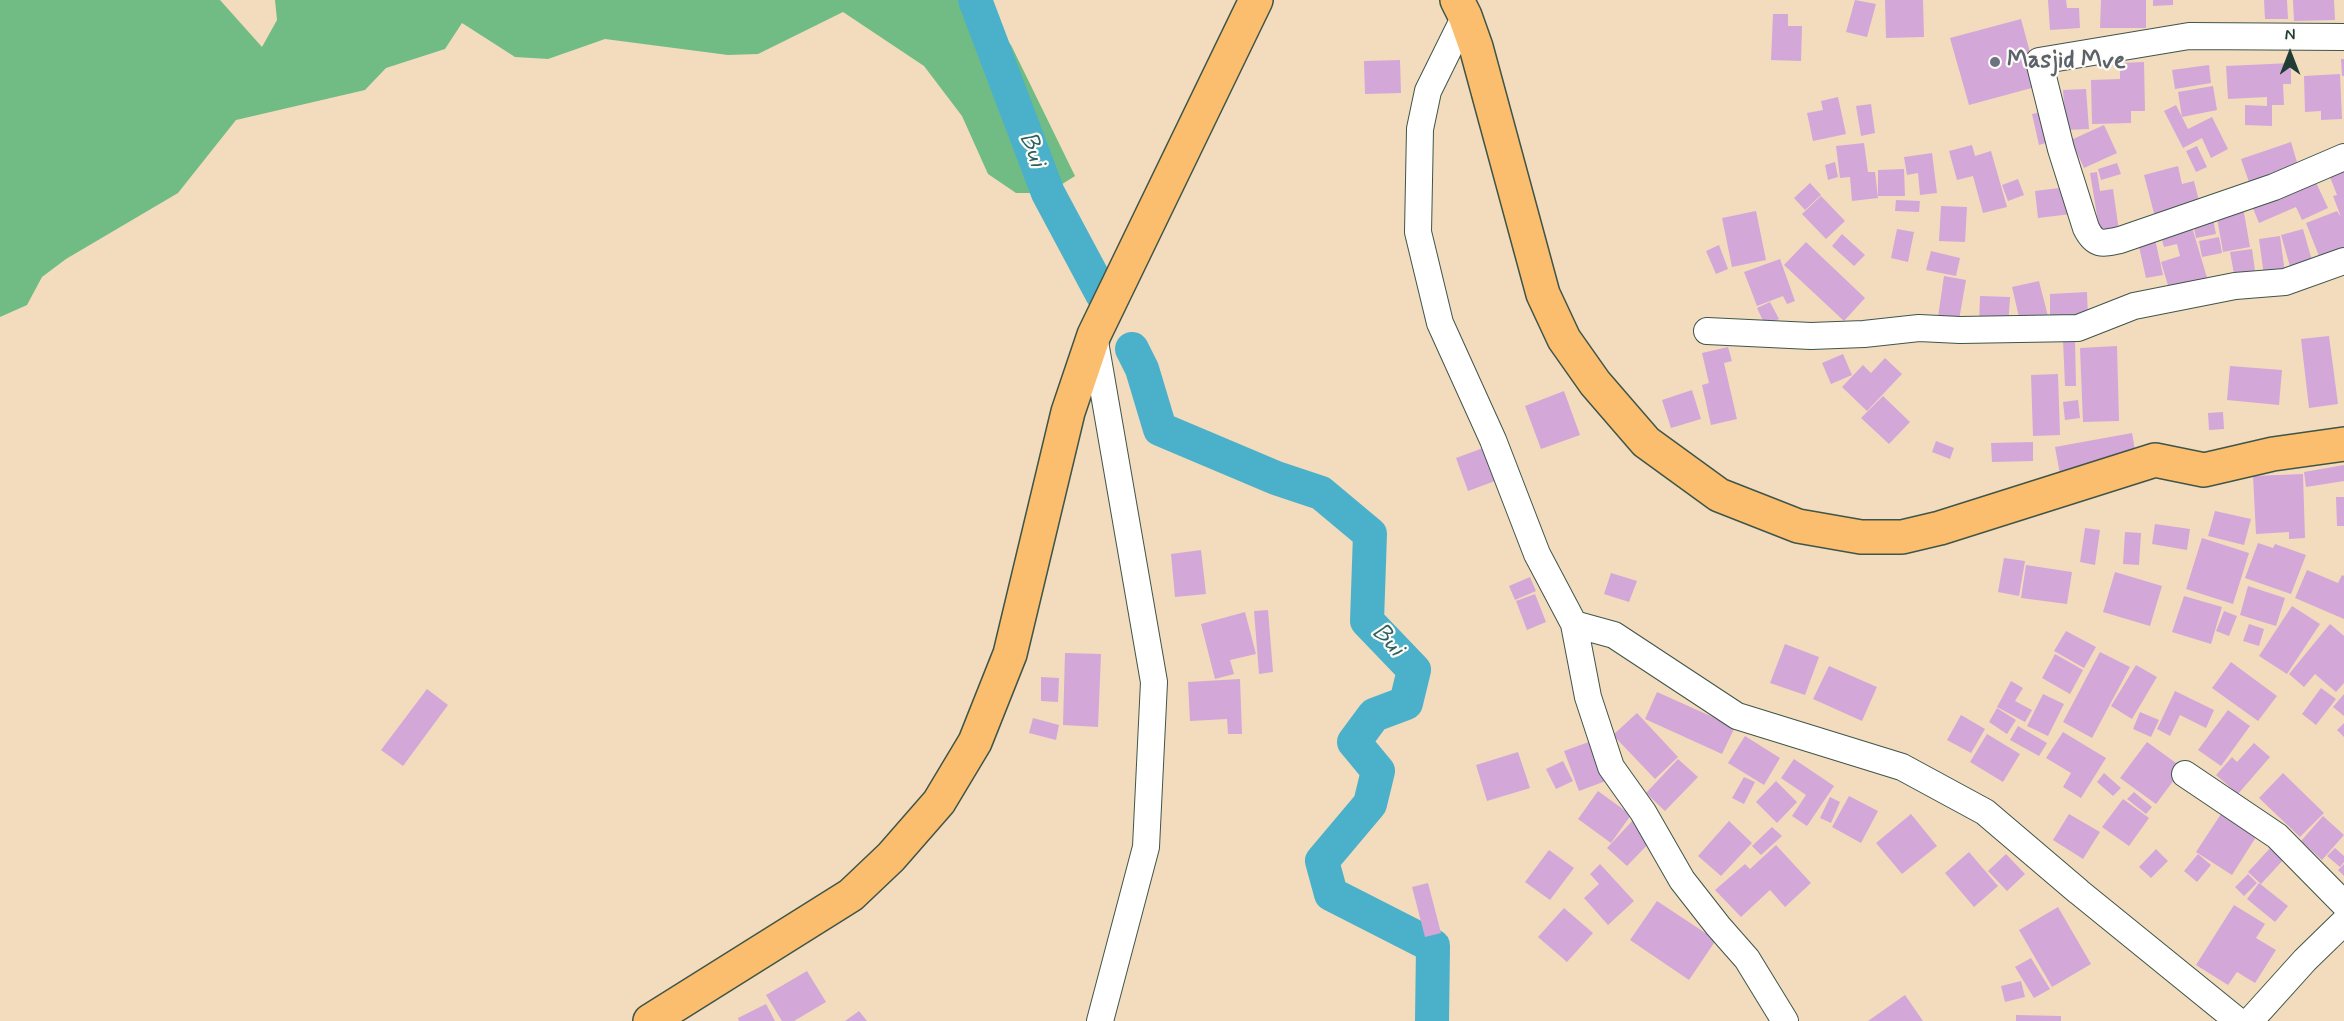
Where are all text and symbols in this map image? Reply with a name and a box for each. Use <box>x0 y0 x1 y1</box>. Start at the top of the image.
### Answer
north arrow <box>2260 24 2320 84</box>
text: N <box>2285 25 2295 46</box>
place label: Masjid Mve <box>2007 48 2125 76</box>
marker: Masjid Mve <box>1988 55 2002 69</box>
water label: Bui <box>1010 128 1052 172</box>
water label: Bui <box>1364 618 1410 664</box>

